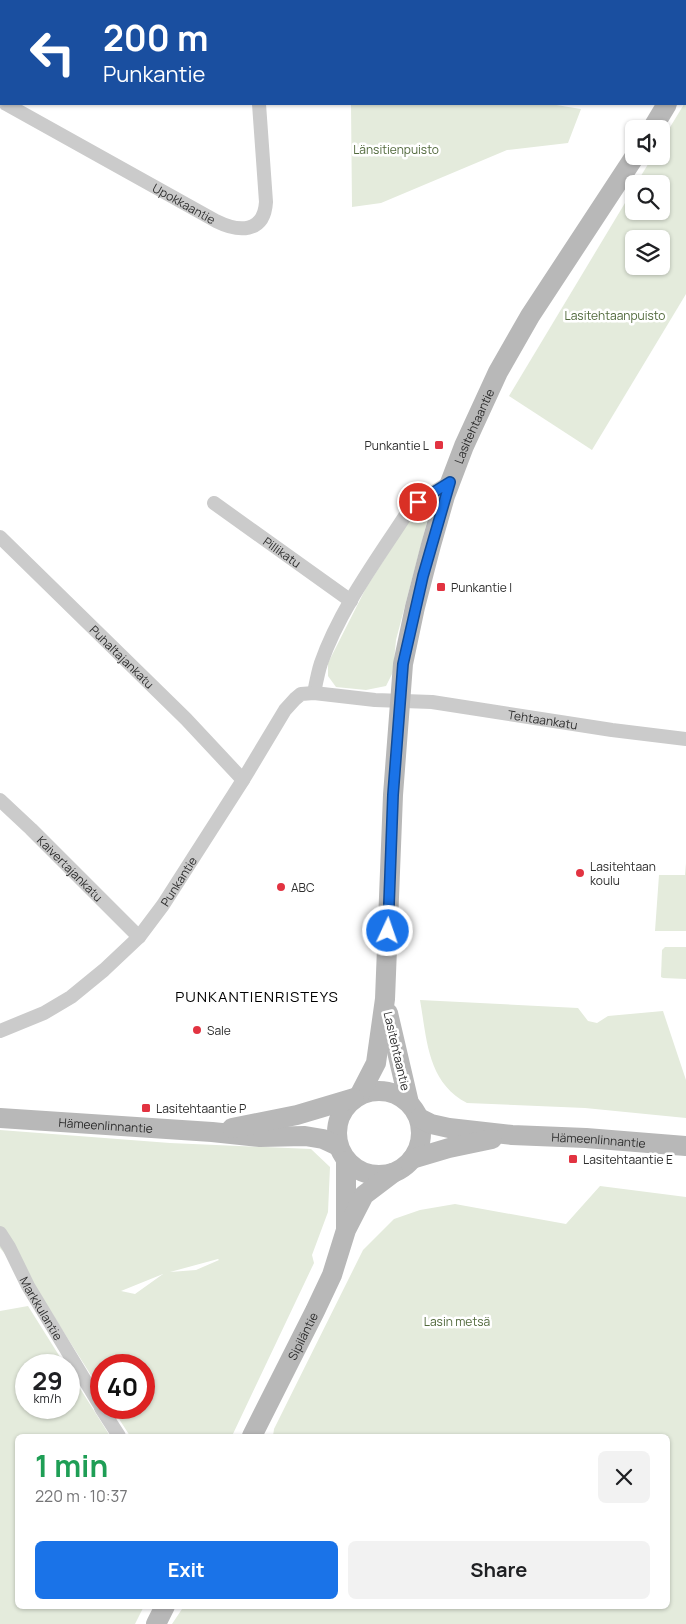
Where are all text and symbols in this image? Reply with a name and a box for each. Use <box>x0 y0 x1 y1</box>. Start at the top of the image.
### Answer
text: 200 m <box>103 14 208 62</box>
icon: left <box>20 20 85 85</box>
text: Punkantie <box>103 59 205 89</box>
map controls <box>625 120 670 275</box>
button: sound <box>625 120 670 165</box>
park label: Länsitienpuisto <box>353 141 439 158</box>
button: search <box>625 175 670 220</box>
street label: Upokkaantie <box>150 179 219 228</box>
button: layers <box>625 230 670 275</box>
park label: Lasitehtaanpuisto <box>565 307 665 324</box>
street label: Lasitehtaantie <box>450 386 498 466</box>
place label: Punkantie L <box>365 437 429 454</box>
marker: Punkantie L <box>433 439 445 451</box>
pin <box>397 481 439 523</box>
icon: arrive <box>404 488 432 516</box>
street label: Pillikatu <box>260 532 305 571</box>
place label: Punkantie I <box>451 579 512 596</box>
marker: Punkantie I <box>435 581 447 593</box>
street label: Puhaltajankatu <box>86 621 158 692</box>
street label: Tehtaankatu <box>507 705 579 733</box>
street label: Kaivertajankatu <box>34 832 107 905</box>
street label: Punkantie <box>156 853 201 909</box>
place label: Lasitehtaan koulu <box>590 858 656 889</box>
marker: Lasitehtaan koulu <box>574 867 586 879</box>
place label: ABC <box>291 879 315 896</box>
marker: ABC <box>275 881 287 893</box>
position arrow <box>361 904 413 956</box>
district label: PUNKANTIENRISTEYS <box>175 986 339 1007</box>
street label: Lasitehtaantie <box>380 1010 414 1092</box>
place label: Sale <box>207 1022 231 1039</box>
marker: Sale <box>191 1024 203 1036</box>
place label: Lasitehtaantie P <box>156 1100 246 1117</box>
marker: Lasitehtaantie P <box>140 1102 152 1114</box>
street label: Hämeenlinnantie <box>58 1113 153 1137</box>
street label: Hämeenlinnantie <box>551 1128 646 1151</box>
place label: Lasitehtaantie E <box>583 1151 673 1168</box>
marker: Lasitehtaantie E <box>567 1153 579 1165</box>
street label: Markkulantie <box>16 1274 67 1343</box>
street label: Sipiläntie <box>283 1309 322 1363</box>
park label: Lasin metsä <box>424 1313 490 1330</box>
speed limit sign: 40 <box>90 1354 155 1419</box>
text: 29 <box>32 1363 63 1398</box>
text: km/h <box>34 1390 61 1407</box>
text: 1 min <box>35 1445 108 1486</box>
button: close <box>598 1451 650 1503</box>
text: 220 m · 10:37 <box>35 1485 127 1507</box>
button: Exit <box>35 1541 338 1599</box>
button: Share <box>348 1541 650 1599</box>

